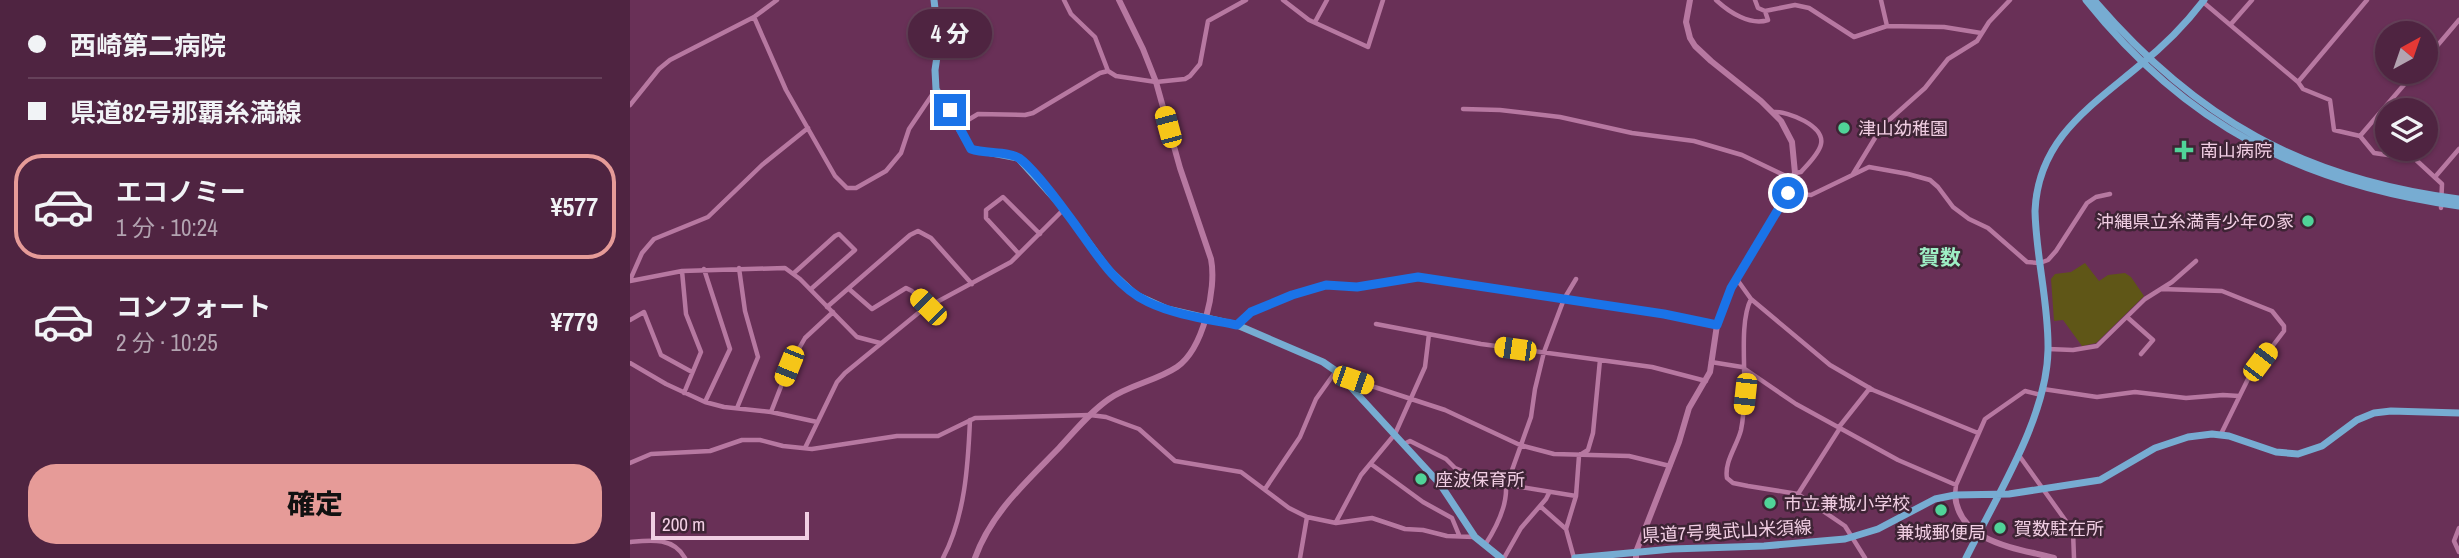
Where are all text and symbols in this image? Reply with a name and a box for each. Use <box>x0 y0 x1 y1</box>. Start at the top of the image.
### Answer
callout: 4 分 <box>908 8 992 57</box>
text: 4 分 <box>931 18 969 49</box>
north arrow <box>2375 21 2438 84</box>
map controls <box>2375 21 2438 161</box>
text: 西崎第二病院 <box>70 28 226 63</box>
route end <box>934 94 966 126</box>
text: 県道82号那覇糸満線 <box>70 95 302 130</box>
button: layers <box>2375 98 2438 161</box>
car <box>1153 104 1184 150</box>
place label: 津山幼稚園 <box>1858 116 1948 141</box>
marker: 津山幼稚園 <box>1836 120 1852 136</box>
place label: 南山病院 <box>2200 138 2272 163</box>
marker: 南山病院 <box>2174 140 2194 160</box>
text: エコノミー <box>116 174 246 209</box>
icon: car <box>32 175 95 238</box>
route start <box>1772 177 1804 209</box>
text: ¥577 <box>551 189 598 224</box>
place label: 沖縄県立糸満青少年の家 <box>2096 209 2294 234</box>
text: 1 分 · 10:24 <box>116 212 218 243</box>
marker: 沖縄県立糸満青少年の家 <box>2300 213 2316 229</box>
district label: 賀数 <box>1919 243 1961 272</box>
car <box>906 285 951 329</box>
text: コンフォート <box>116 289 271 324</box>
icon: car <box>32 290 95 353</box>
text: ¥779 <box>551 304 598 339</box>
text: 2 分 · 10:25 <box>116 327 218 358</box>
car <box>1493 336 1538 362</box>
car <box>2239 339 2282 385</box>
car <box>772 343 807 389</box>
car <box>1330 363 1377 397</box>
car <box>1733 372 1758 416</box>
button: 確定 <box>28 464 602 544</box>
place label: 座波保育所 <box>1435 467 1525 492</box>
marker: 座波保育所 <box>1413 471 1429 487</box>
place label: 市立兼城小学校 <box>1784 491 1910 516</box>
marker: 市立兼城小学校 <box>1762 495 1778 511</box>
marker: 兼城郵便局 <box>1933 502 1949 518</box>
scale bar <box>651 509 808 541</box>
text: 200 m <box>662 511 705 537</box>
street label: 県道7号奥武山米須線 <box>1641 514 1813 548</box>
place label: 賀数駐在所 <box>2014 516 2104 541</box>
place label: 兼城郵便局 <box>1896 520 1986 545</box>
marker: 賀数駐在所 <box>1992 520 2008 536</box>

